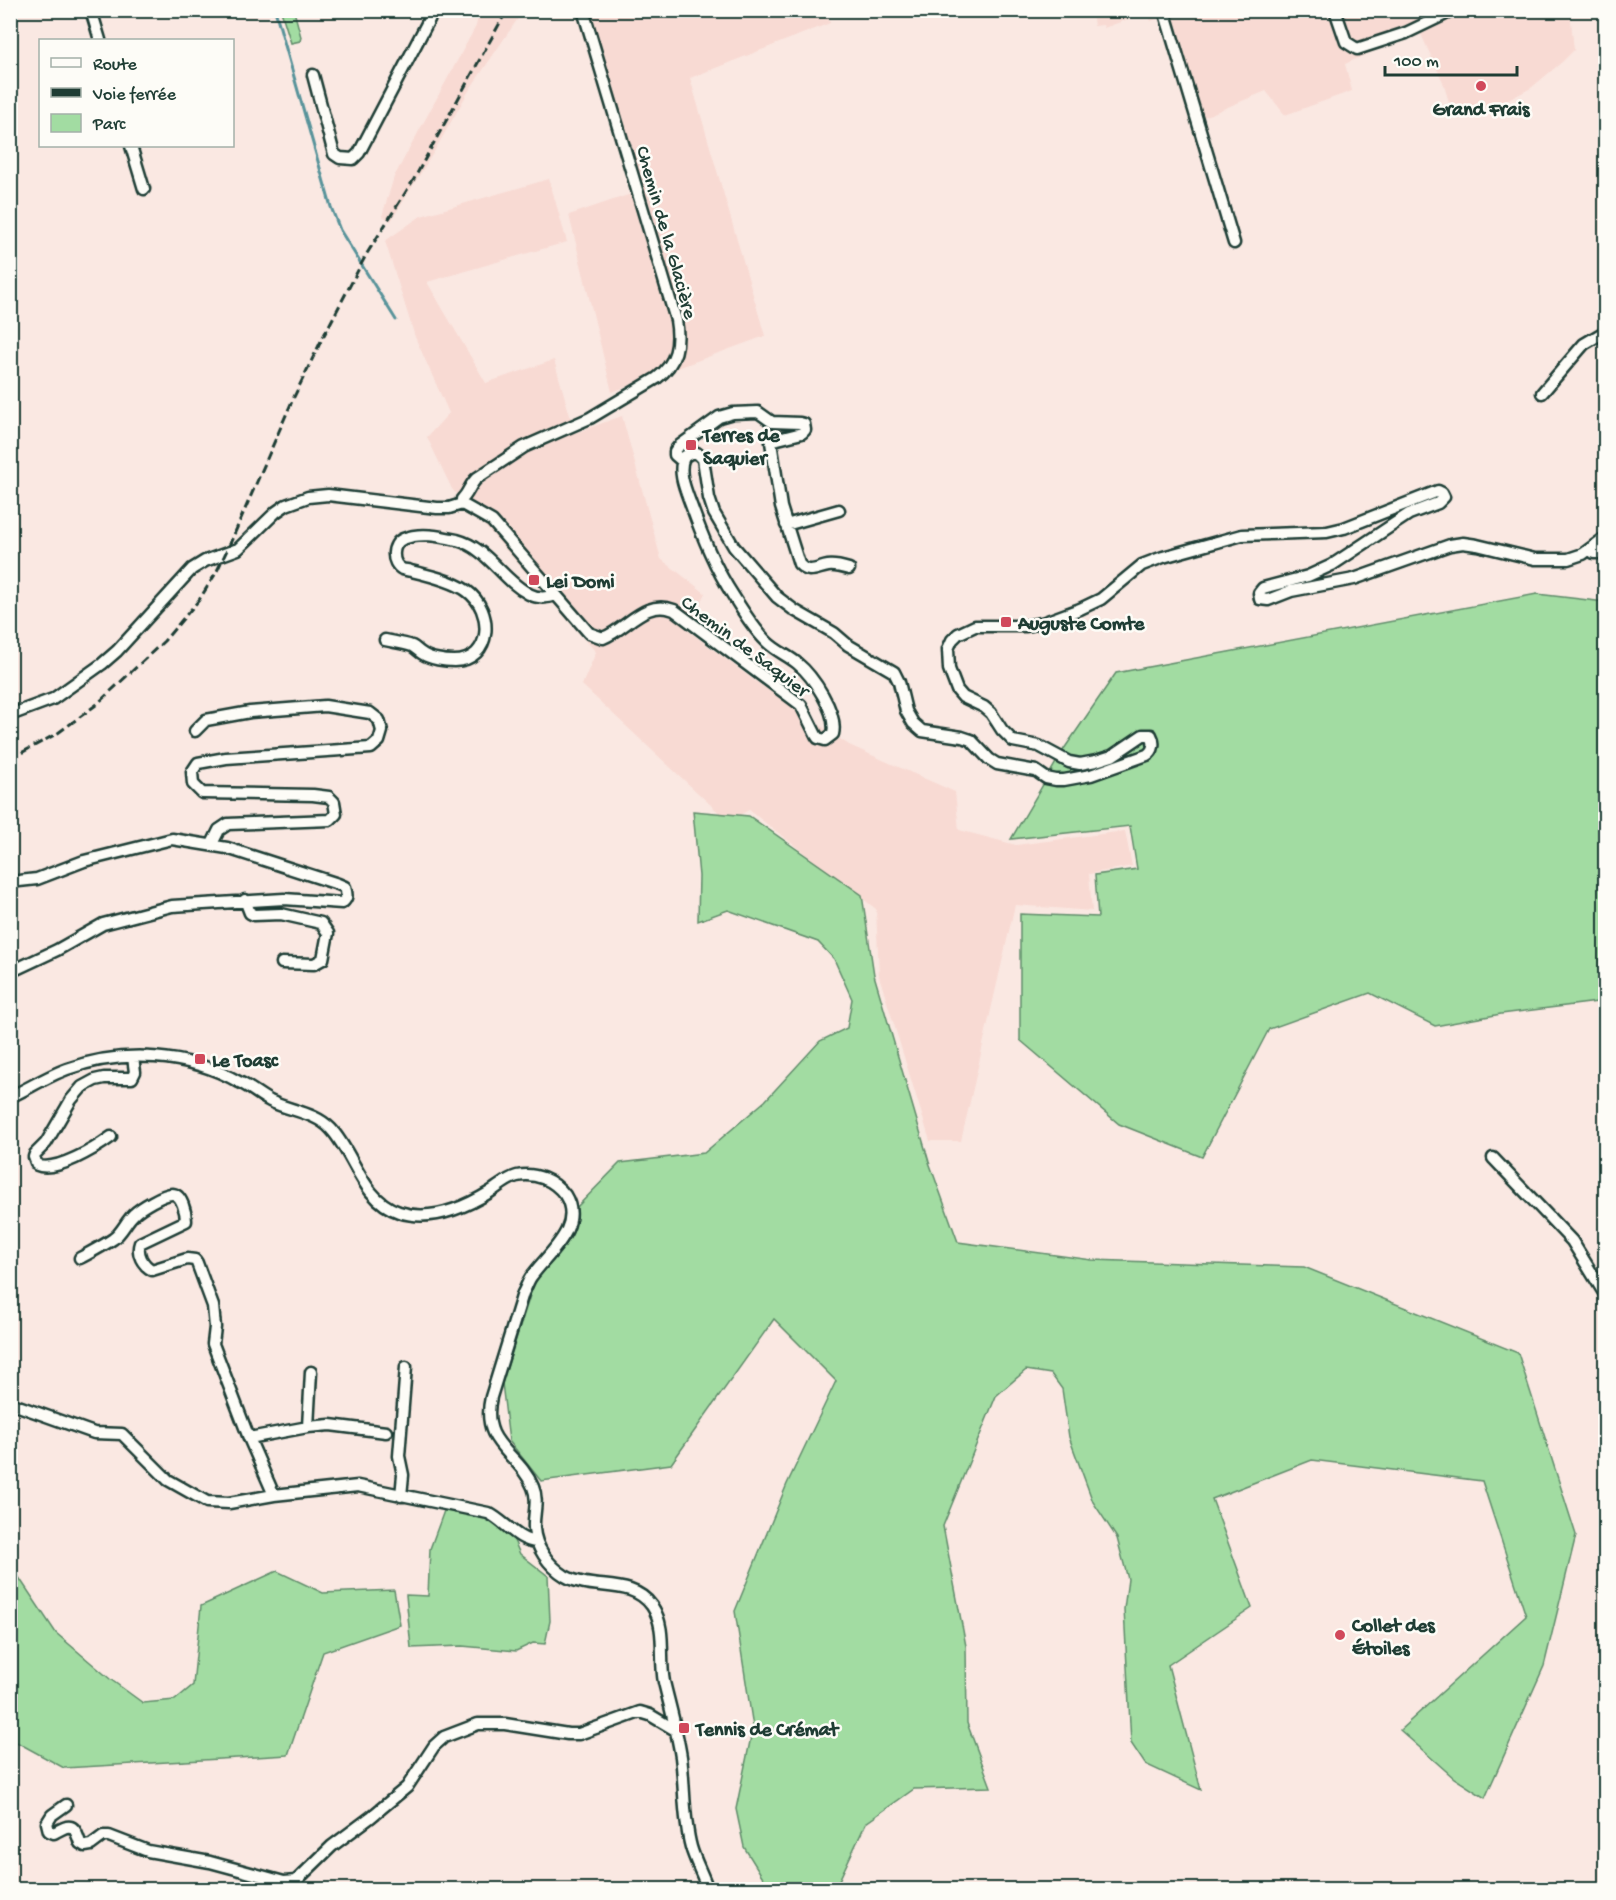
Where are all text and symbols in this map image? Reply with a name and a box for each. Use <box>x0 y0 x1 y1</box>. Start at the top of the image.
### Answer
legend <box>39 39 234 147</box>
scale bar <box>1385 39 1517 77</box>
text: 100 m <box>1393 52 1439 73</box>
text: Route <box>93 55 138 76</box>
marker: Grand Frais <box>1474 79 1488 93</box>
text: Voie ferrée <box>92 85 177 106</box>
place label: Grand Frais <box>1433 100 1531 123</box>
text: Parc <box>92 115 126 136</box>
street label: Chemin de la Glacière <box>629 144 701 323</box>
place label: Terres de Saquier <box>701 426 780 472</box>
marker: Terres de Saquier <box>684 438 698 452</box>
place label: Lei Domi <box>546 572 615 595</box>
marker: Lei Domi <box>527 573 541 587</box>
street label: Chemin de Saquier <box>675 592 814 705</box>
place label: Auguste Comte <box>1017 614 1145 637</box>
marker: Auguste Comte <box>999 615 1013 629</box>
place label: Le Toasc <box>212 1051 279 1074</box>
marker: Le Toasc <box>193 1052 207 1066</box>
place label: Collet des Étoiles <box>1351 1616 1436 1662</box>
marker: Collet des Étoiles <box>1333 1628 1347 1642</box>
place label: Tennis de Crémat <box>694 1720 840 1743</box>
marker: Tennis de Crémat <box>677 1721 691 1735</box>

